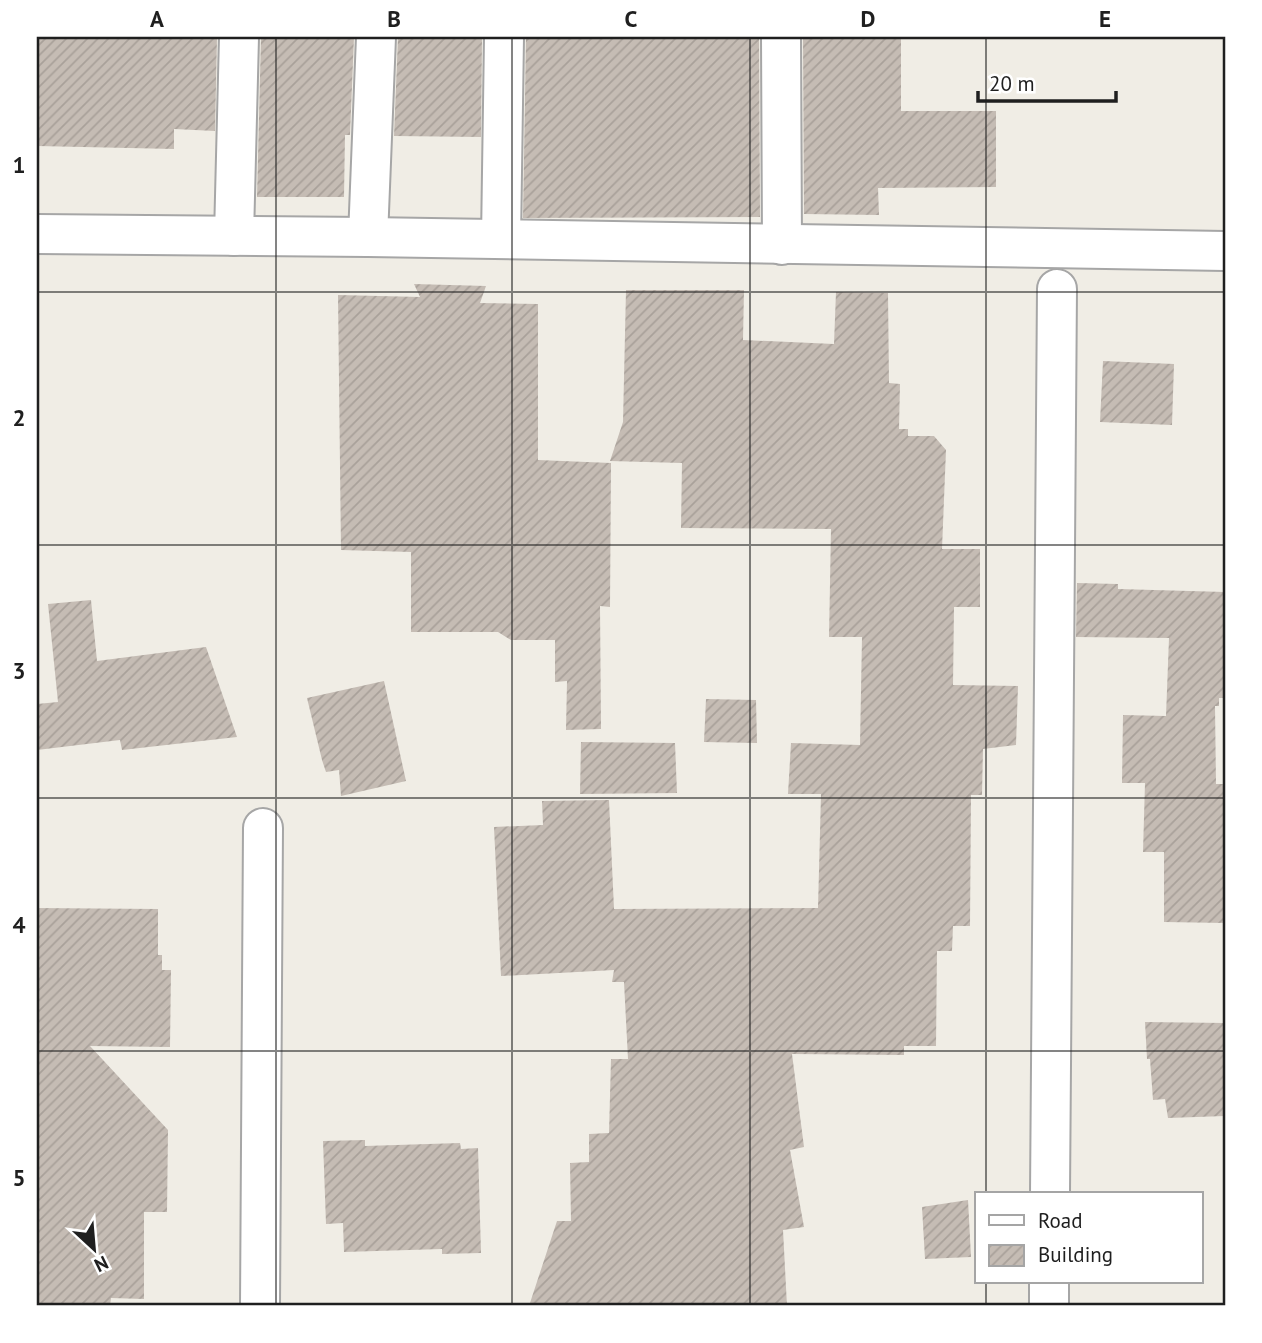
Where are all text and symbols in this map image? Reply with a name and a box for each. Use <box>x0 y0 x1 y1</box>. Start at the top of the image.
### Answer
text: A <box>150 4 164 33</box>
text: B <box>387 4 401 33</box>
text: C <box>625 4 638 33</box>
text: D <box>861 4 875 33</box>
text: E <box>1099 4 1111 33</box>
scale bar <box>978 60 1117 104</box>
text: 20 m <box>989 70 1035 97</box>
text: 1 <box>12 150 26 179</box>
text: 2 <box>12 403 26 432</box>
text: 3 <box>12 656 26 685</box>
text: 4 <box>12 910 26 939</box>
text: 5 <box>12 1163 26 1192</box>
legend <box>975 1192 1202 1284</box>
text: Road <box>1038 1207 1082 1234</box>
north arrow <box>60 1214 130 1284</box>
text: Building <box>1038 1241 1113 1268</box>
text: N <box>91 1251 112 1278</box>

